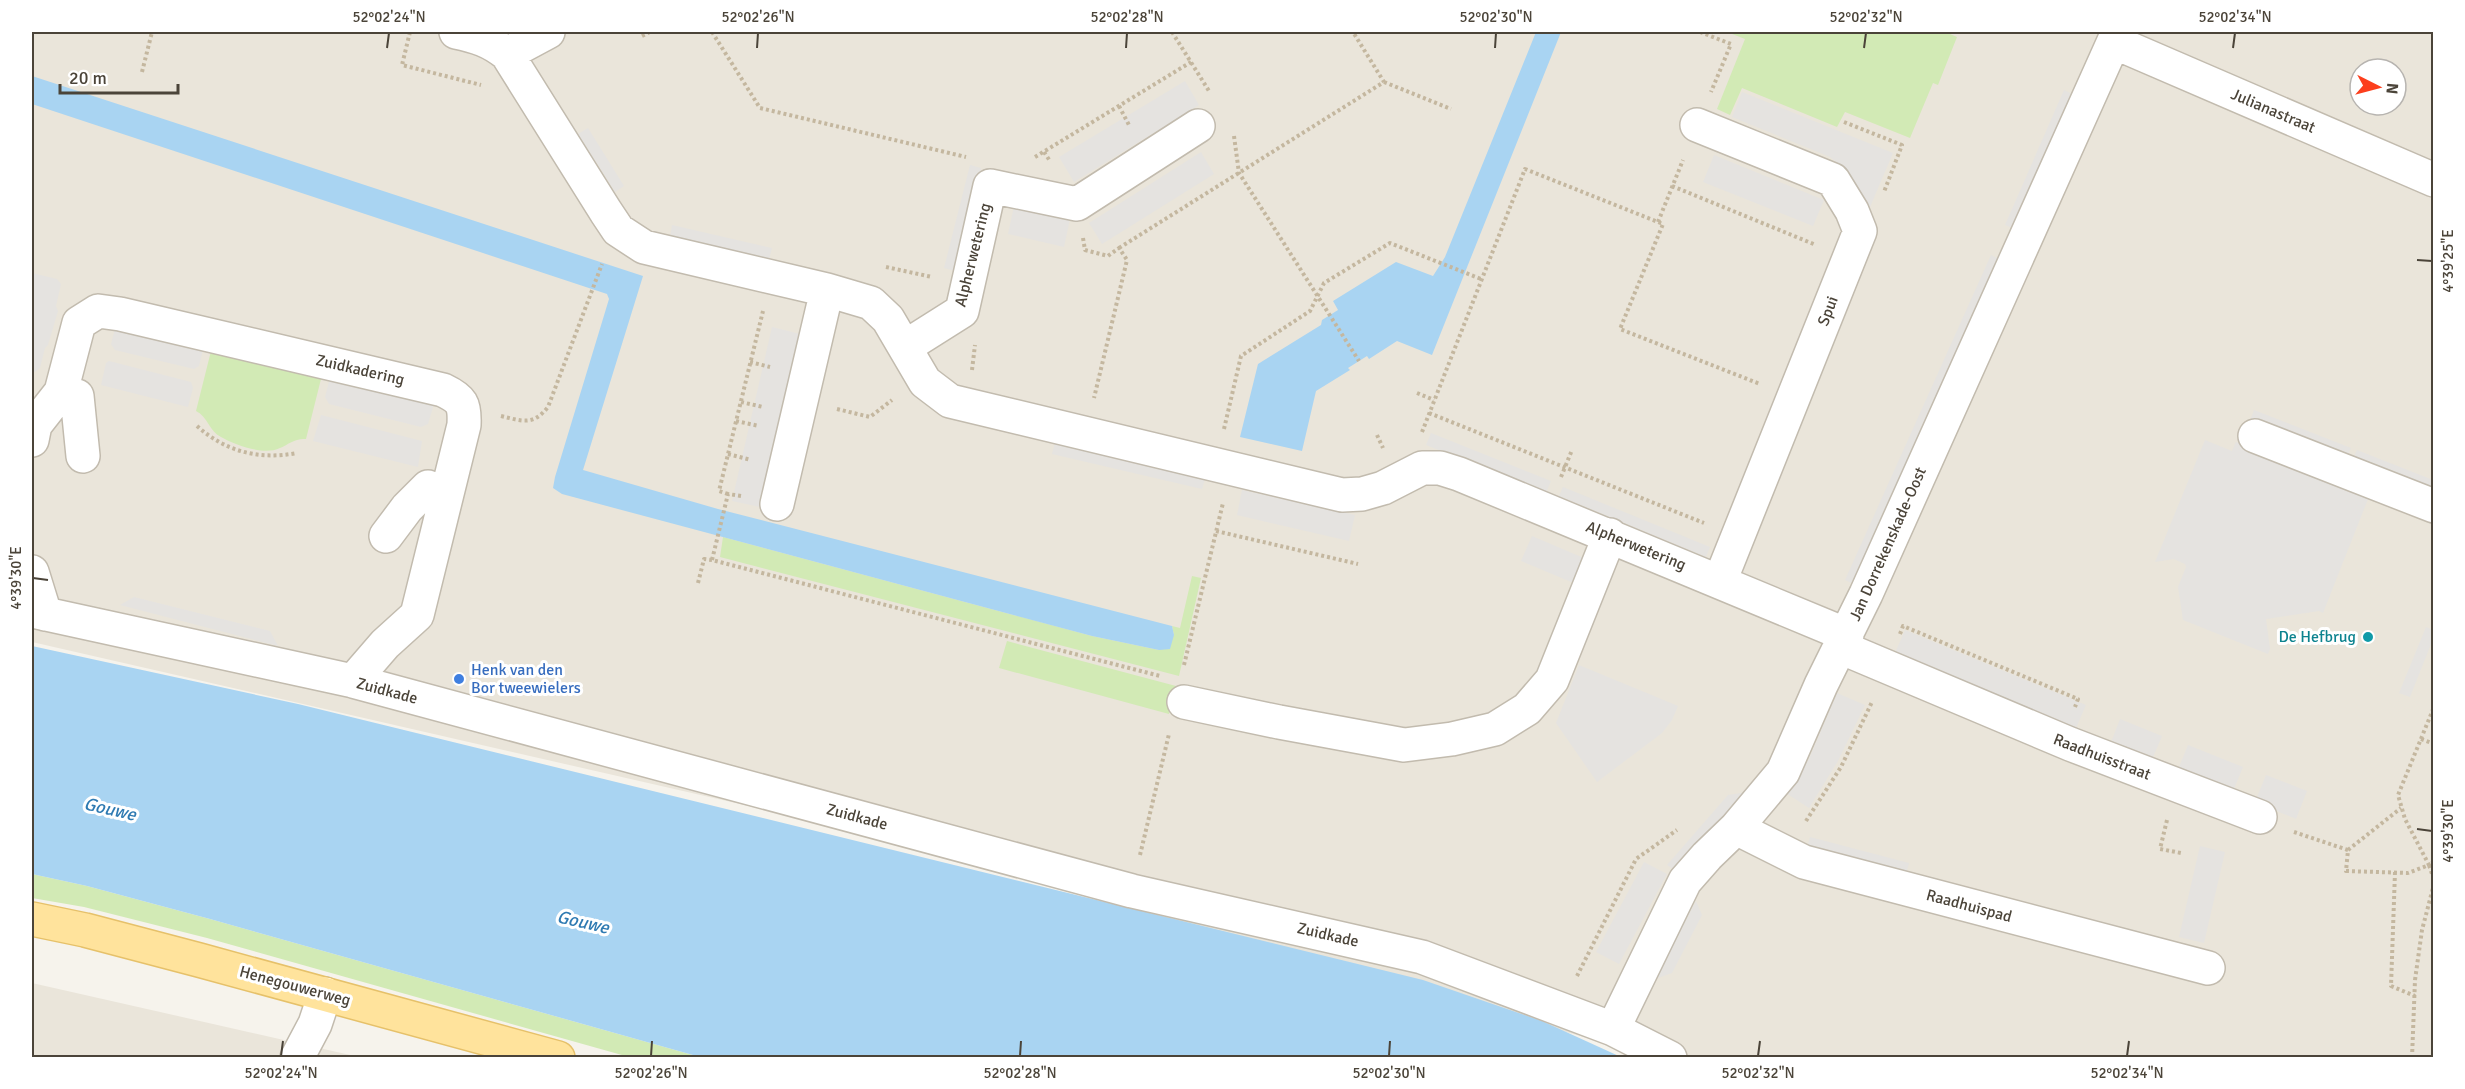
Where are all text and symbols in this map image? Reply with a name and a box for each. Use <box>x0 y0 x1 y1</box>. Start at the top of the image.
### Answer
text: 52°02'24"N <box>352 8 426 26</box>
text: 52°02'26"N <box>721 8 795 26</box>
text: 52°02'28"N <box>1090 8 1164 26</box>
text: 52°02'30"N <box>1459 8 1533 26</box>
text: 52°02'32"N <box>1829 8 1903 26</box>
text: 52°02'34"N <box>2198 8 2272 26</box>
scale bar <box>60 57 178 95</box>
north arrow <box>2348 57 2408 117</box>
text: 20 m <box>69 67 107 89</box>
text: N <box>2381 82 2402 95</box>
street label: Julianastraat <box>2228 84 2319 138</box>
street label: Alpherwetering <box>950 201 996 309</box>
text: 4°39'25"E <box>2439 229 2457 293</box>
street label: Spui <box>1813 293 1843 329</box>
street label: Zuidkadering <box>314 350 406 390</box>
street label: Jan Dorrekenskade-Oost <box>1845 464 1931 624</box>
street label: Alpherwetering <box>1583 517 1689 575</box>
text: 4°39'30"E <box>7 546 25 610</box>
place label: De Hefbrug <box>2278 627 2356 647</box>
marker: De Hefbrug <box>2361 630 2375 644</box>
place label: Henk van den Bor tweewielers <box>471 660 581 698</box>
marker: Henk van den Bor tweewielers <box>452 672 466 686</box>
street label: Zuidkade <box>354 673 420 709</box>
street label: Raadhuisstraat <box>2050 729 2154 785</box>
water label: Gouwe <box>82 792 139 826</box>
street label: Zuidkade <box>824 799 890 835</box>
text: 4°39'30"E <box>2439 799 2457 863</box>
street label: Raadhuispad <box>1924 885 2014 927</box>
water label: Gouwe <box>555 905 612 939</box>
street label: Zuidkade <box>1295 918 1361 952</box>
street label: Henegouwerweg <box>237 962 353 1010</box>
text: 52°02'24"N <box>244 1064 318 1082</box>
text: 52°02'26"N <box>614 1064 688 1082</box>
text: 52°02'28"N <box>983 1064 1057 1082</box>
text: 52°02'30"N <box>1352 1064 1426 1082</box>
text: 52°02'32"N <box>1721 1064 1795 1082</box>
text: 52°02'34"N <box>2090 1064 2164 1082</box>

